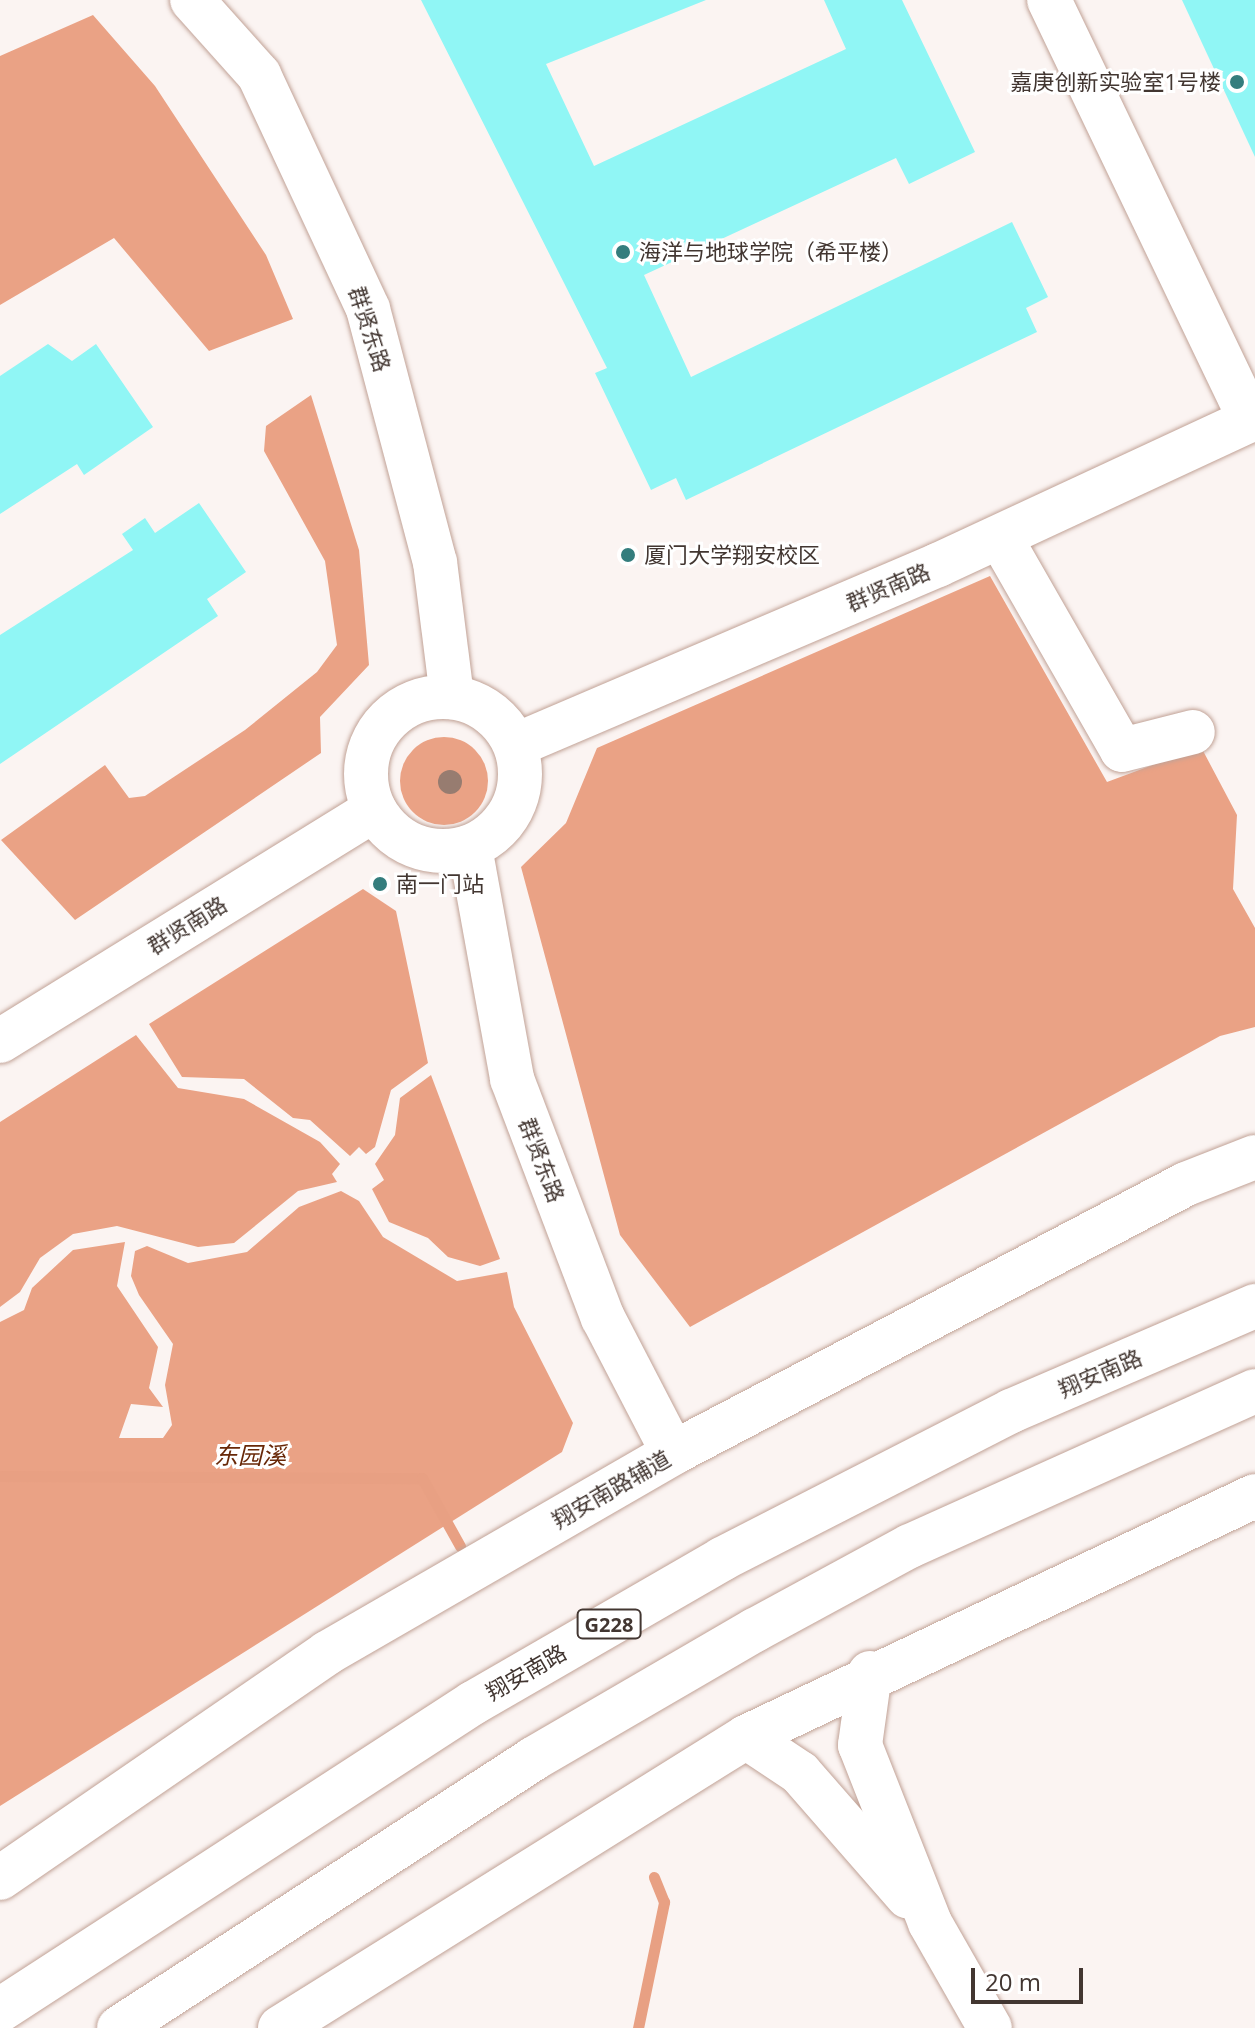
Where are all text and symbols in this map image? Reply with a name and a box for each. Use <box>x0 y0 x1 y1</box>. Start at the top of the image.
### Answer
place label: 嘉庚创新实验室1号楼 <box>1010 69 1221 95</box>
marker: 嘉庚创新实验室1号楼 <box>1228 73 1246 91</box>
place label: 海洋与地球学院（希平楼） <box>639 239 903 265</box>
marker: 海洋与地球学院（希平楼） <box>614 243 632 261</box>
street label: 群贤东路 <box>344 283 396 375</box>
place label: 厦门大学翔安校区 <box>644 542 820 568</box>
marker: 厦门大学翔安校区 <box>619 546 637 564</box>
street label: 群贤南路 <box>842 558 934 616</box>
place label: 南一门站 <box>396 871 484 897</box>
marker: 南一门站 <box>371 875 389 893</box>
street label: 群贤南路 <box>143 890 231 960</box>
street label: 群贤东路 <box>514 1114 570 1206</box>
street label: 翔安南路 <box>1054 1344 1146 1402</box>
water label: 东园溪 <box>214 1441 286 1469</box>
street label: 翔安南路辅道 <box>547 1445 675 1533</box>
road number: G228 <box>575 1608 643 1640</box>
street label: 翔安南路 <box>481 1639 571 1705</box>
scale bar <box>975 1952 1087 2002</box>
text: 20 m <box>985 1965 1041 1998</box>

